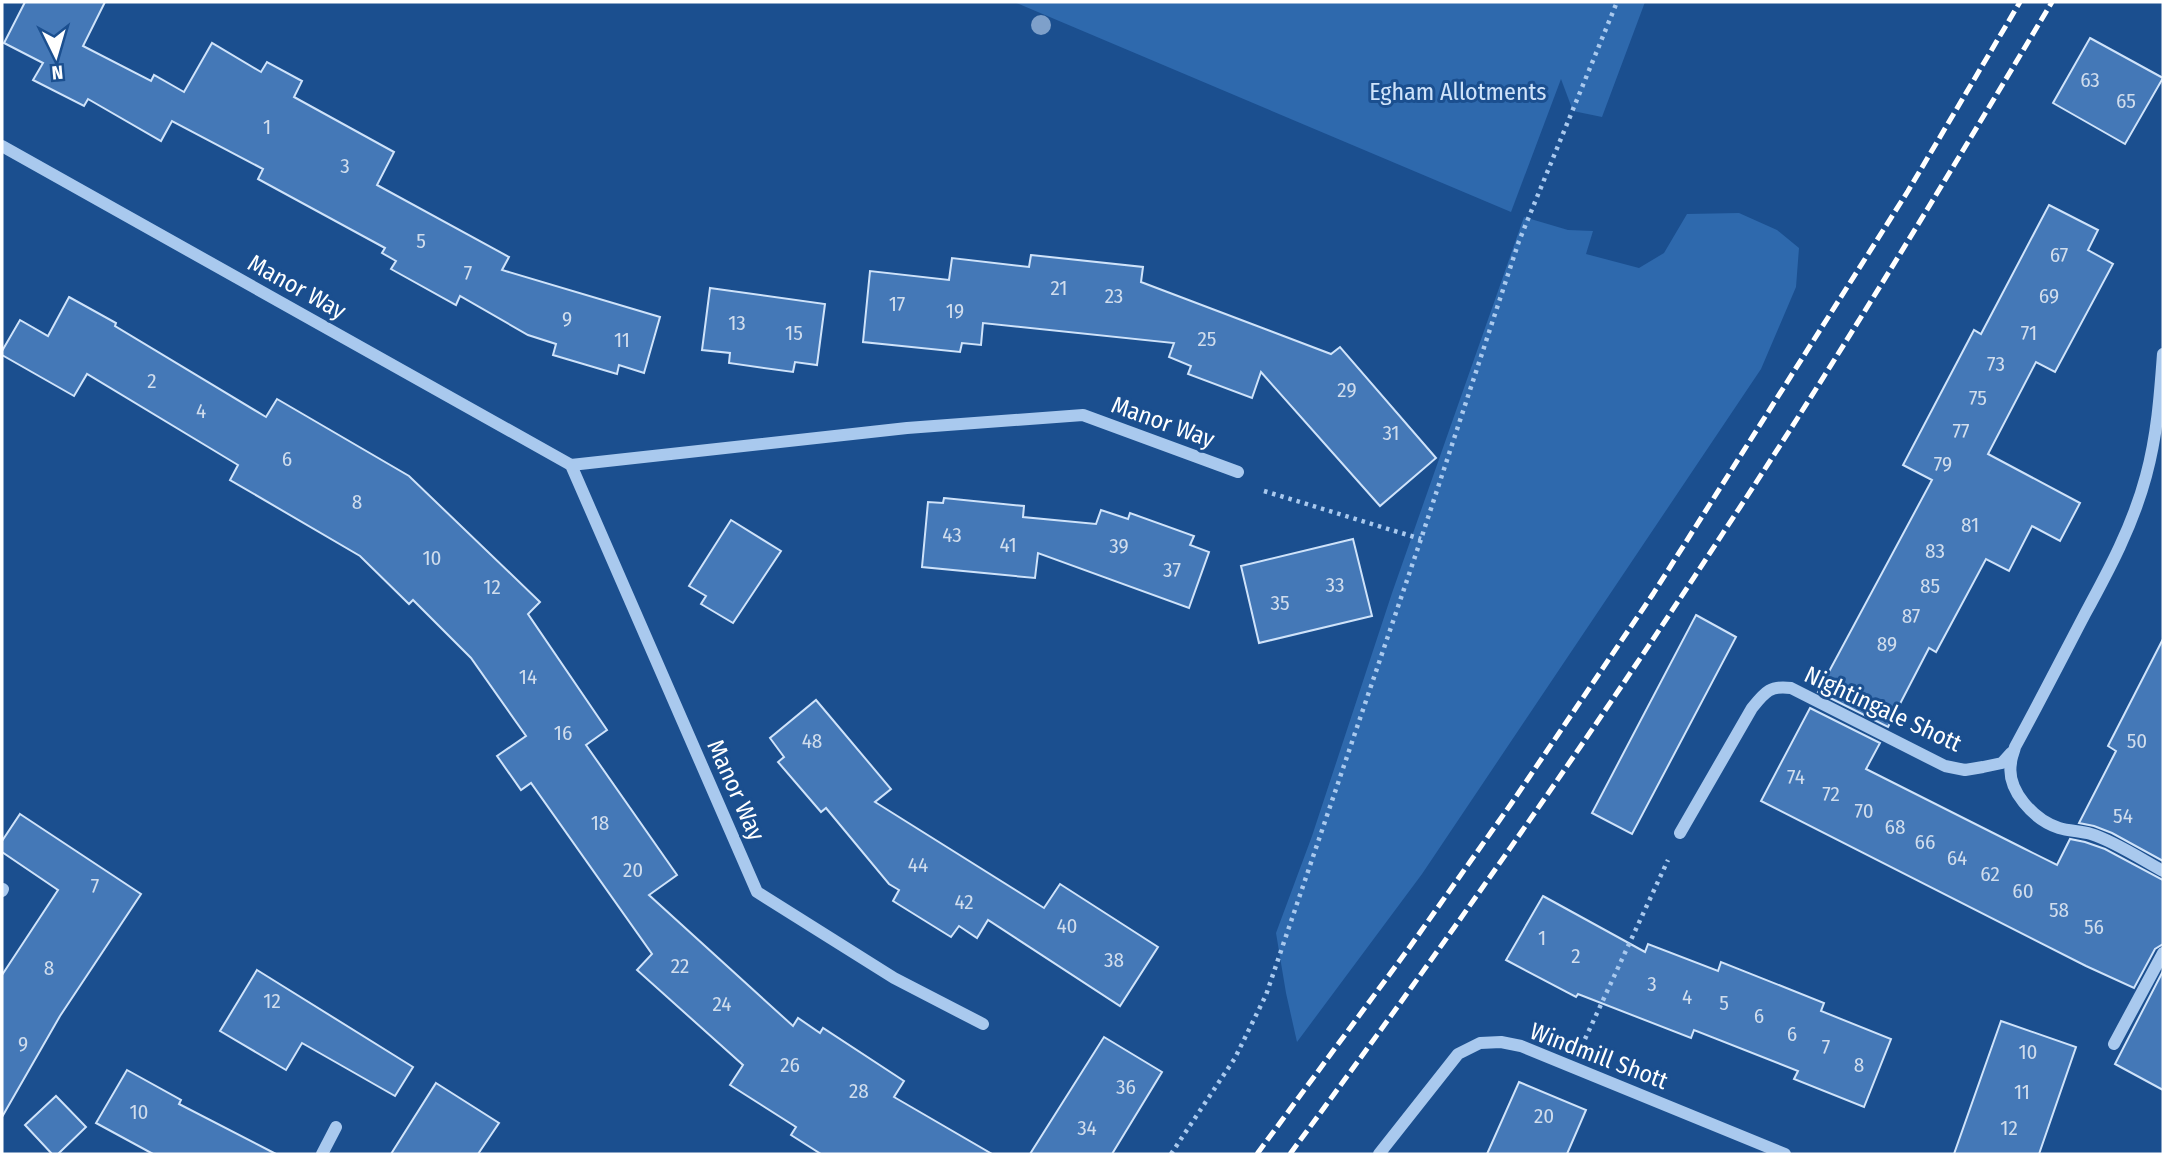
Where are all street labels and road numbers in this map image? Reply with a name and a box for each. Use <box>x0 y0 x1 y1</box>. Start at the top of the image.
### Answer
street label: Manor Way <box>243 249 351 325</box>
street label: Manor Way <box>1108 390 1219 454</box>
street label: Nightingale Shott <box>1800 660 1966 758</box>
street label: Manor Way <box>701 735 771 845</box>
street label: Windmill Shott <box>1526 1017 1672 1095</box>

